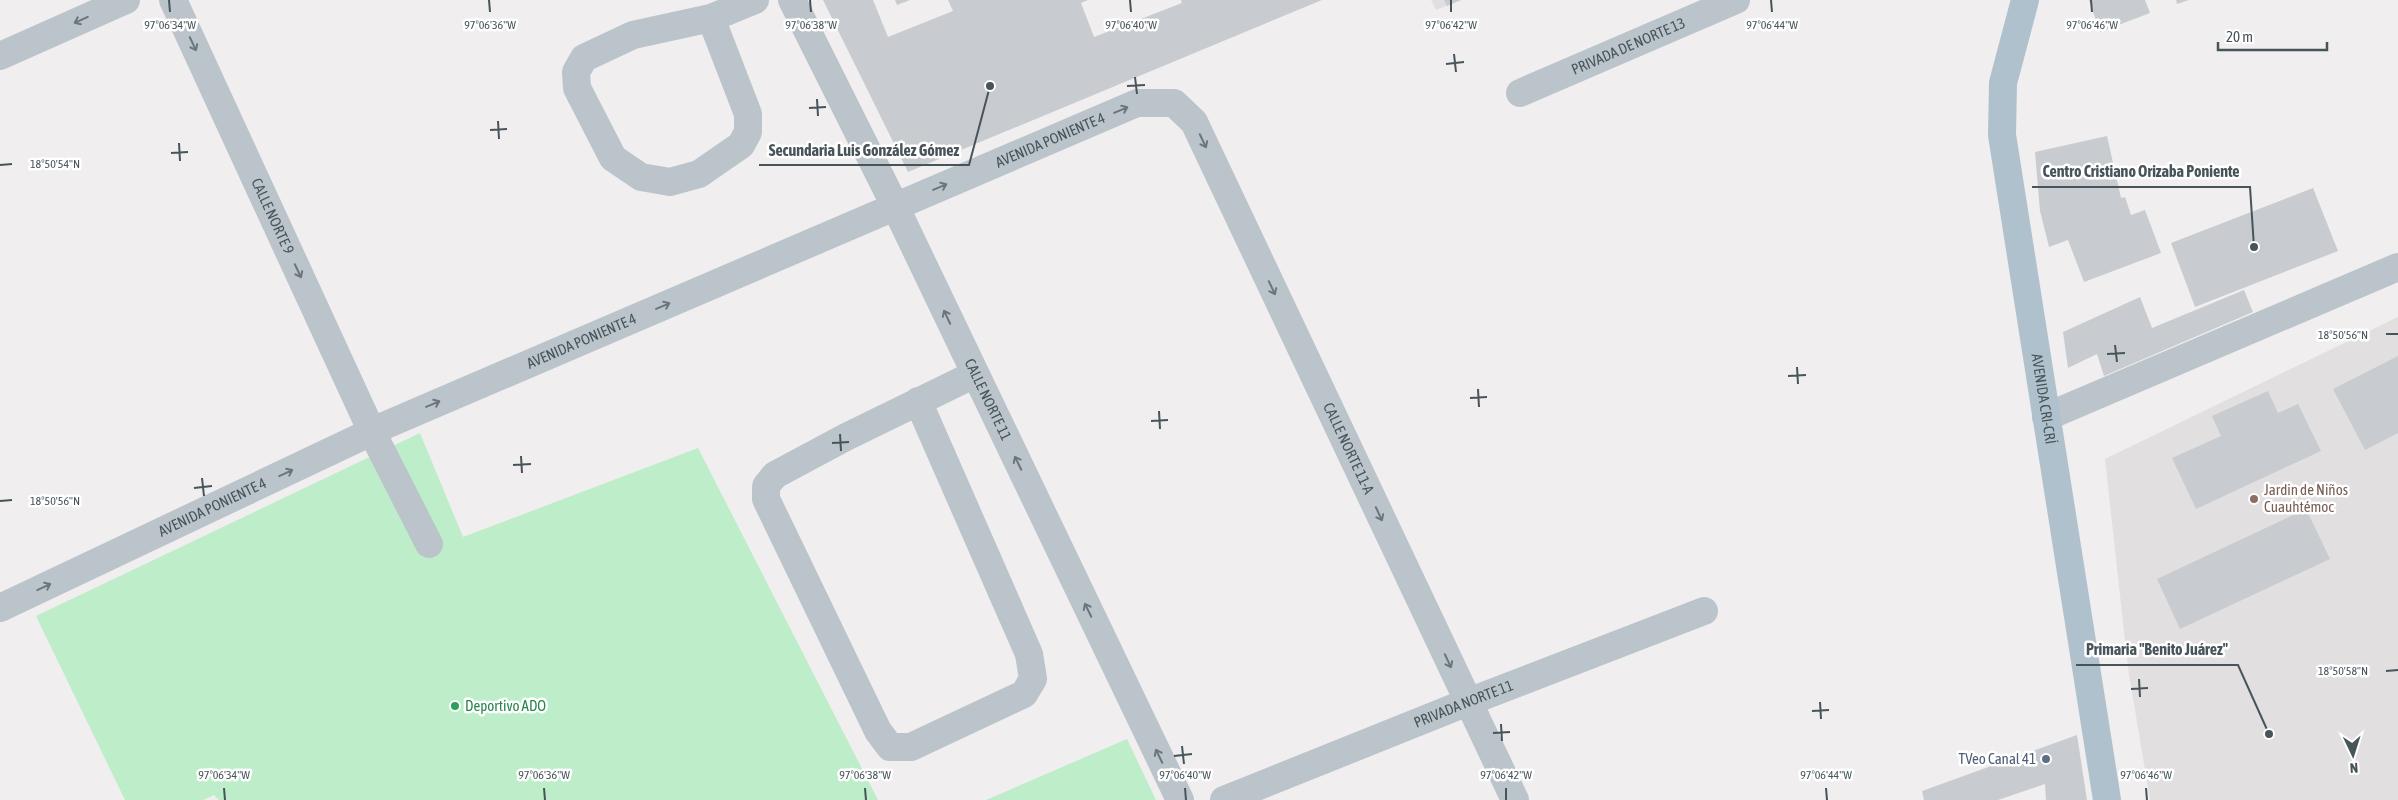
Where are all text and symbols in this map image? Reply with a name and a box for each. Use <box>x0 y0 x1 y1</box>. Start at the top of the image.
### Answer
street label: PRIVADA DE NORTE 13 <box>1569 14 1688 78</box>
one-way arrow <box>74 15 89 25</box>
text: 97°06'34"W <box>144 18 196 32</box>
text: 97°06'36"W <box>464 18 516 32</box>
text: 97°06'38"W <box>785 18 837 32</box>
text: 97°06'40"W <box>1105 18 1157 32</box>
text: 97°06'42"W <box>1425 18 1477 32</box>
text: 97°06'44"W <box>1746 18 1798 32</box>
text: 97°06'46"W <box>2066 18 2118 32</box>
scale bar <box>2218 20 2327 52</box>
text: 20 m <box>2226 28 2253 45</box>
one-way arrow <box>189 36 198 51</box>
one-way arrow <box>1113 104 1128 114</box>
street label: AVENIDA PONIENTE 4 <box>993 109 1107 171</box>
one-way arrow <box>1199 133 1208 148</box>
callout: Secundaria Luis González Gómez <box>759 134 969 165</box>
text: Secundaria Luis González Gómez <box>769 141 960 159</box>
callout: Centro Cristiano Orizaba Poniente <box>2032 156 2250 187</box>
text: 18°50'54"N <box>30 157 80 171</box>
text: Centro Cristiano Orizaba Poniente <box>2042 162 2240 180</box>
street label: CALLE NORTE 9 <box>248 175 298 257</box>
one-way arrow <box>932 182 947 191</box>
one-way arrow <box>293 263 303 278</box>
one-way arrow <box>1268 280 1278 295</box>
one-way arrow <box>655 300 670 310</box>
street label: AVENIDA PONIENTE 4 <box>524 310 639 372</box>
one-way arrow <box>942 310 952 325</box>
text: 18°50'56"N <box>2318 328 2368 342</box>
street label: AVENIDA CRI-CRÍ <box>2029 352 2060 445</box>
street label: CALLE NORTE 11 <box>962 356 1015 443</box>
one-way arrow <box>426 399 441 408</box>
street label: CALLE NORTE 11-A <box>1320 400 1378 497</box>
one-way arrow <box>1012 456 1022 471</box>
one-way arrow <box>278 467 293 477</box>
street label: AVENIDA PONIENTE 4 <box>155 474 269 540</box>
place label: Jardin de Niños Cuauhtémoc <box>2264 481 2348 515</box>
marker: Jardin de Niños Cuauhtémoc <box>2248 493 2260 505</box>
text: 18°50'56"N <box>30 494 80 508</box>
one-way arrow <box>1375 506 1384 521</box>
one-way arrow <box>36 581 51 591</box>
one-way arrow <box>1083 603 1092 618</box>
callout: Primaria "Benito Juárez" <box>2076 634 2238 665</box>
text: Primaria "Benito Juárez" <box>2086 640 2229 658</box>
one-way arrow <box>1444 653 1453 668</box>
text: 18°50'58"N <box>2318 664 2368 678</box>
street label: PRIVADA NORTE 11 <box>1411 676 1515 731</box>
place label: Deportivo ADO <box>465 697 546 714</box>
marker: Deportivo ADO <box>449 700 461 712</box>
north arrow <box>2328 730 2378 780</box>
one-way arrow <box>1153 749 1163 764</box>
place label: TVeo Canal 41 <box>1959 750 2036 767</box>
marker: TVeo Canal 41 <box>2040 753 2052 765</box>
text: N <box>2349 760 2359 776</box>
text: 97°06'34"W <box>198 768 250 782</box>
text: 97°06'36"W <box>518 768 570 782</box>
text: 97°06'38"W <box>839 768 891 782</box>
text: 97°06'40"W <box>1159 768 1211 782</box>
text: 97°06'42"W <box>1480 768 1532 782</box>
text: 97°06'44"W <box>1800 768 1852 782</box>
text: 97°06'46"W <box>2120 768 2172 782</box>

